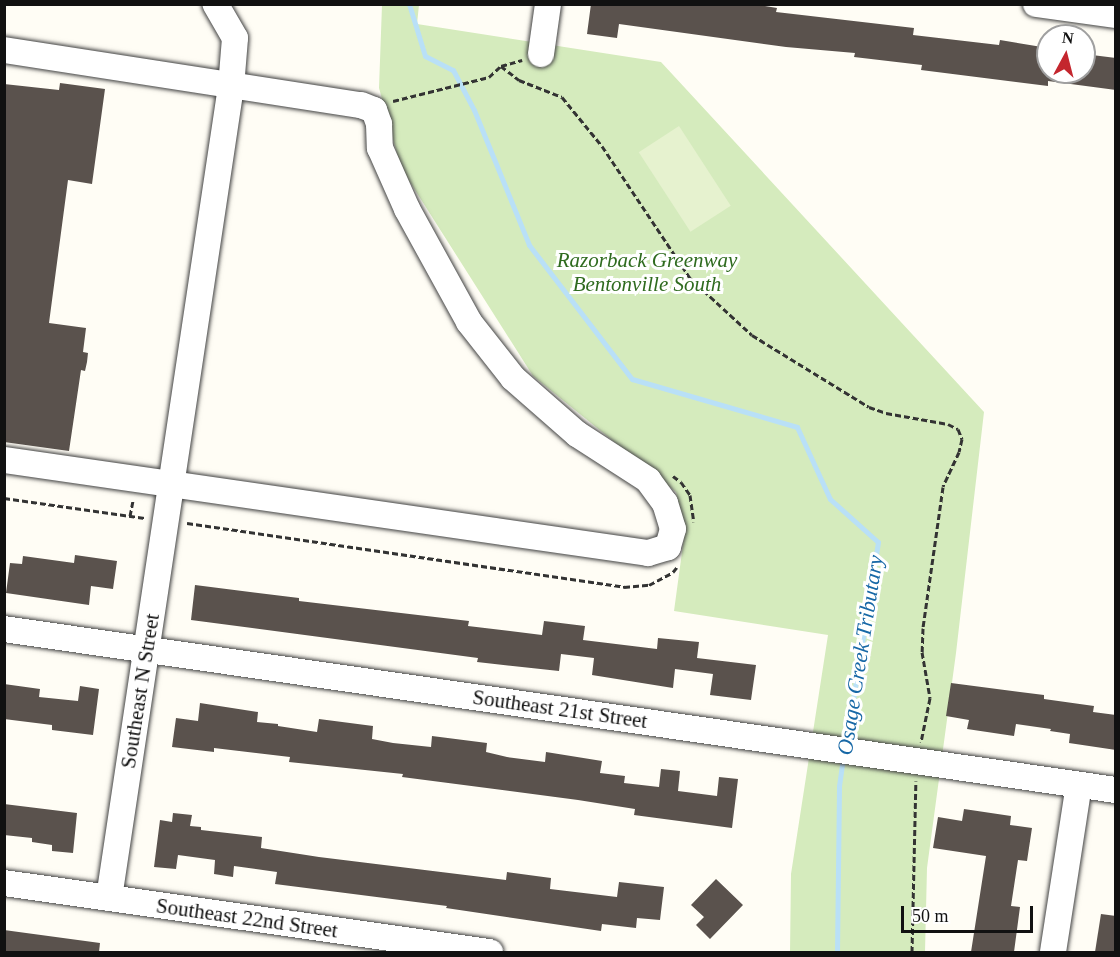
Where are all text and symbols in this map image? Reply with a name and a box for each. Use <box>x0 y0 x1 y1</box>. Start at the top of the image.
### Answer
north arrow <box>1036 24 1096 84</box>
text: N <box>1061 28 1075 47</box>
park label: Razorback Greenway Bentonville South <box>557 247 737 297</box>
water label: Osage Creek Tributary <box>831 553 889 757</box>
street label: Southeast N Street <box>115 612 165 770</box>
street label: Southeast 21st Street <box>471 684 649 734</box>
street label: Southeast 22nd Street <box>155 893 339 943</box>
scale bar <box>904 894 1036 932</box>
text: 50 m <box>912 906 949 926</box>

